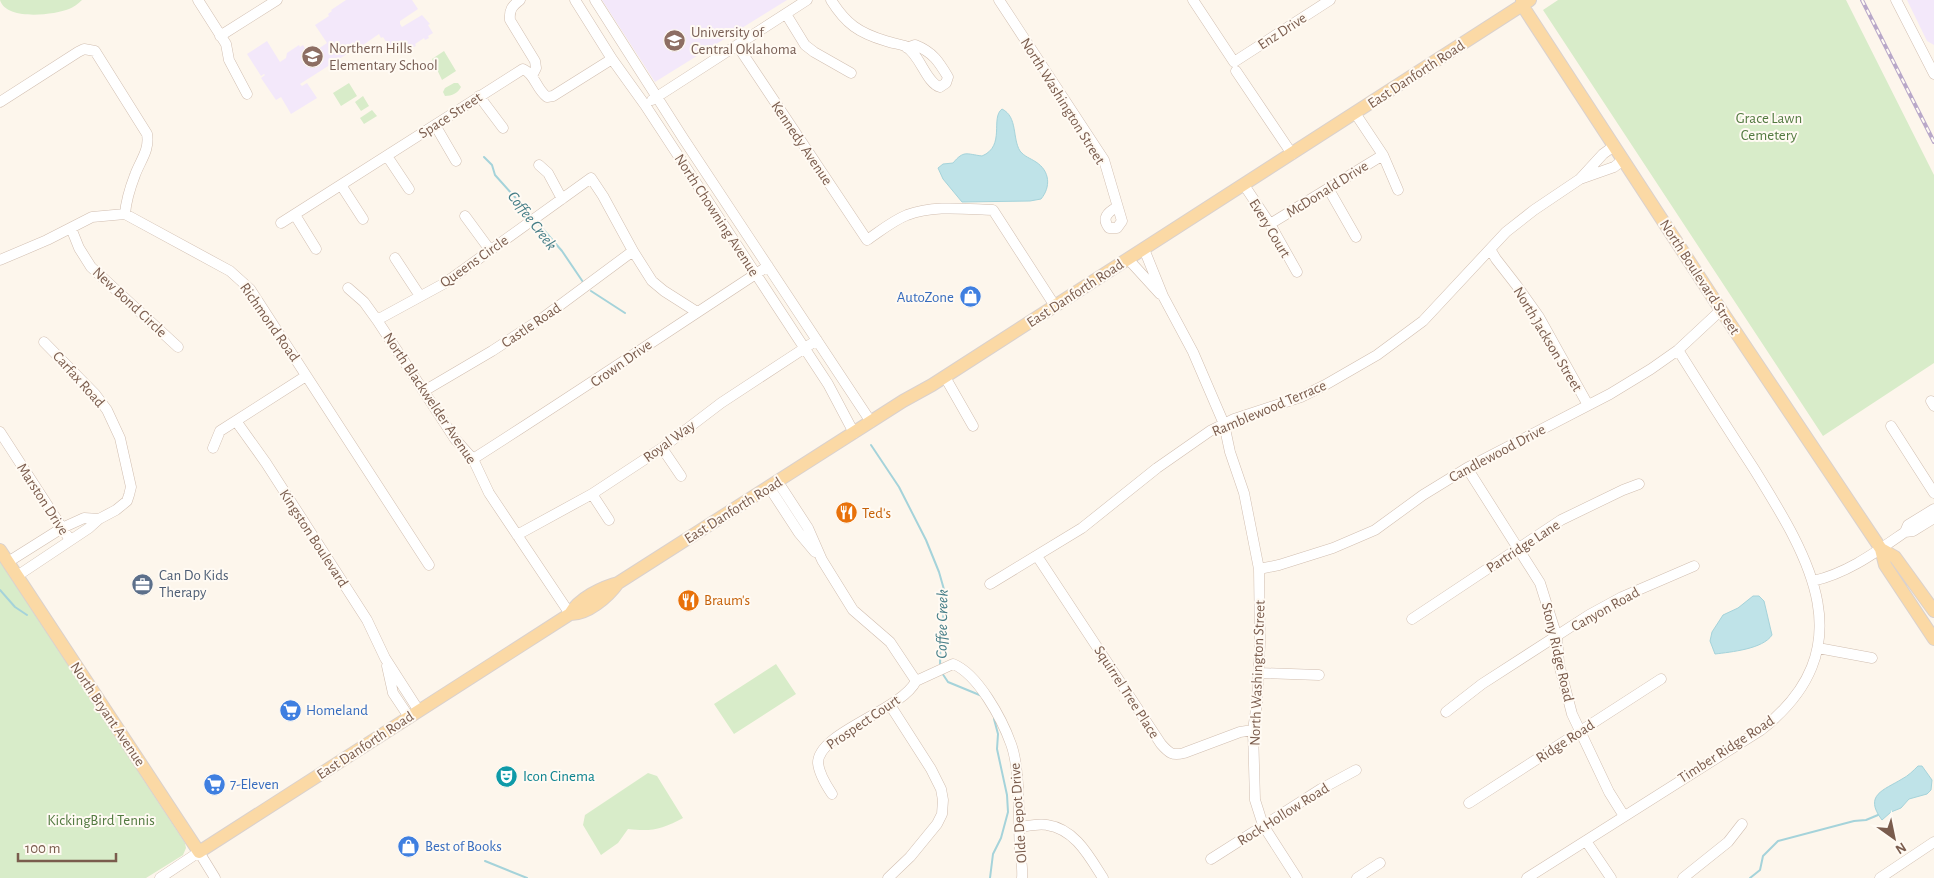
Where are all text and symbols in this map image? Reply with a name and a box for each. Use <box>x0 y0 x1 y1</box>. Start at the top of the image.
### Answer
street label: Enz Drive <box>1255 10 1309 53</box>
place label: University of Central Oklahoma <box>691 25 797 57</box>
school or university icon: University of Central Oklahoma <box>663 29 687 53</box>
street label: North Washington Street <box>1018 35 1108 167</box>
street label: East Danforth Road <box>1365 38 1467 111</box>
place label: Northern Hills Elementary School <box>329 41 438 73</box>
school or university icon: Northern Hills Elementary School <box>301 45 325 69</box>
street label: Space Street <box>416 89 485 141</box>
street label: Kennedy Avenue <box>768 99 835 188</box>
park label: Grace Lawn Cemetery <box>1736 111 1802 143</box>
street label: North Chowning Avenue <box>671 151 762 279</box>
street label: McDonald Drive <box>1284 158 1371 221</box>
water label: Coffee Creek <box>505 188 560 253</box>
street label: Every Court <box>1246 196 1293 260</box>
street label: North Boulevard Street <box>1657 217 1742 338</box>
street label: Queens Circle <box>437 232 511 290</box>
street label: East Danforth Road <box>1024 257 1126 330</box>
street label: New Bond Circle <box>90 264 170 340</box>
street label: Richmond Road <box>237 280 302 365</box>
street label: North Jackson Street <box>1510 284 1585 394</box>
shop icon: AutoZone <box>958 285 982 309</box>
place label: AutoZone <box>897 290 954 305</box>
street label: Castle Road <box>499 300 564 351</box>
street label: North Blackwelder Avenue <box>380 330 479 467</box>
street label: Crown Drive <box>588 337 655 390</box>
street label: Carfax Road <box>50 348 108 410</box>
street label: Ramblewood Terrace <box>1210 378 1329 439</box>
street label: Royal Way <box>641 417 698 465</box>
street label: Candlewood Drive <box>1447 422 1548 485</box>
street label: Marston Drive <box>14 461 71 538</box>
street label: East Danforth Road <box>682 474 785 546</box>
street label: Kingston Boulevard <box>276 487 351 590</box>
restaurant icon: Ted's <box>834 501 858 525</box>
place label: Ted's <box>862 506 891 521</box>
street label: Partridge Lane <box>1484 517 1563 576</box>
place label: Can Do Kids Therapy <box>159 568 228 600</box>
office icon: Can Do Kids Therapy <box>131 572 155 596</box>
street label: Canyon Road <box>1569 584 1642 634</box>
restaurant icon: Braum's <box>676 588 700 612</box>
water label: Coffee Creek <box>933 589 951 659</box>
place label: Braum's <box>704 593 750 608</box>
street label: North Washington Street <box>1247 600 1268 746</box>
street label: Stony Ridge Road <box>1539 601 1576 703</box>
street label: Squirrel Tree Place <box>1091 643 1162 741</box>
street label: North Bryant Avenue <box>67 660 148 769</box>
street label: Prospect Court <box>824 692 903 752</box>
supermarket icon: Homeland <box>278 698 302 722</box>
place label: Homeland <box>306 703 368 718</box>
street label: East Danforth Road <box>314 709 416 782</box>
street label: Timber Ridge Road <box>1676 713 1777 786</box>
street label: Ridge Road <box>1533 717 1597 766</box>
street label: Olde Depot Drive <box>1008 762 1029 864</box>
theatre icon: Icon Cinema <box>495 764 519 788</box>
place label: Icon Cinema <box>523 769 595 784</box>
supermarket icon: 7-Eleven <box>202 772 226 796</box>
place label: 7-Eleven <box>230 777 279 792</box>
street label: Rock Hollow Road <box>1235 780 1332 848</box>
park label: KickingBird Tennis <box>47 813 155 828</box>
north arrow <box>1869 813 1919 863</box>
scale bar <box>18 830 115 862</box>
shop icon: Best of Books <box>397 834 421 858</box>
place label: Best of Books <box>425 839 502 854</box>
text: N <box>1893 840 1908 857</box>
text: 100 m <box>25 841 60 856</box>

